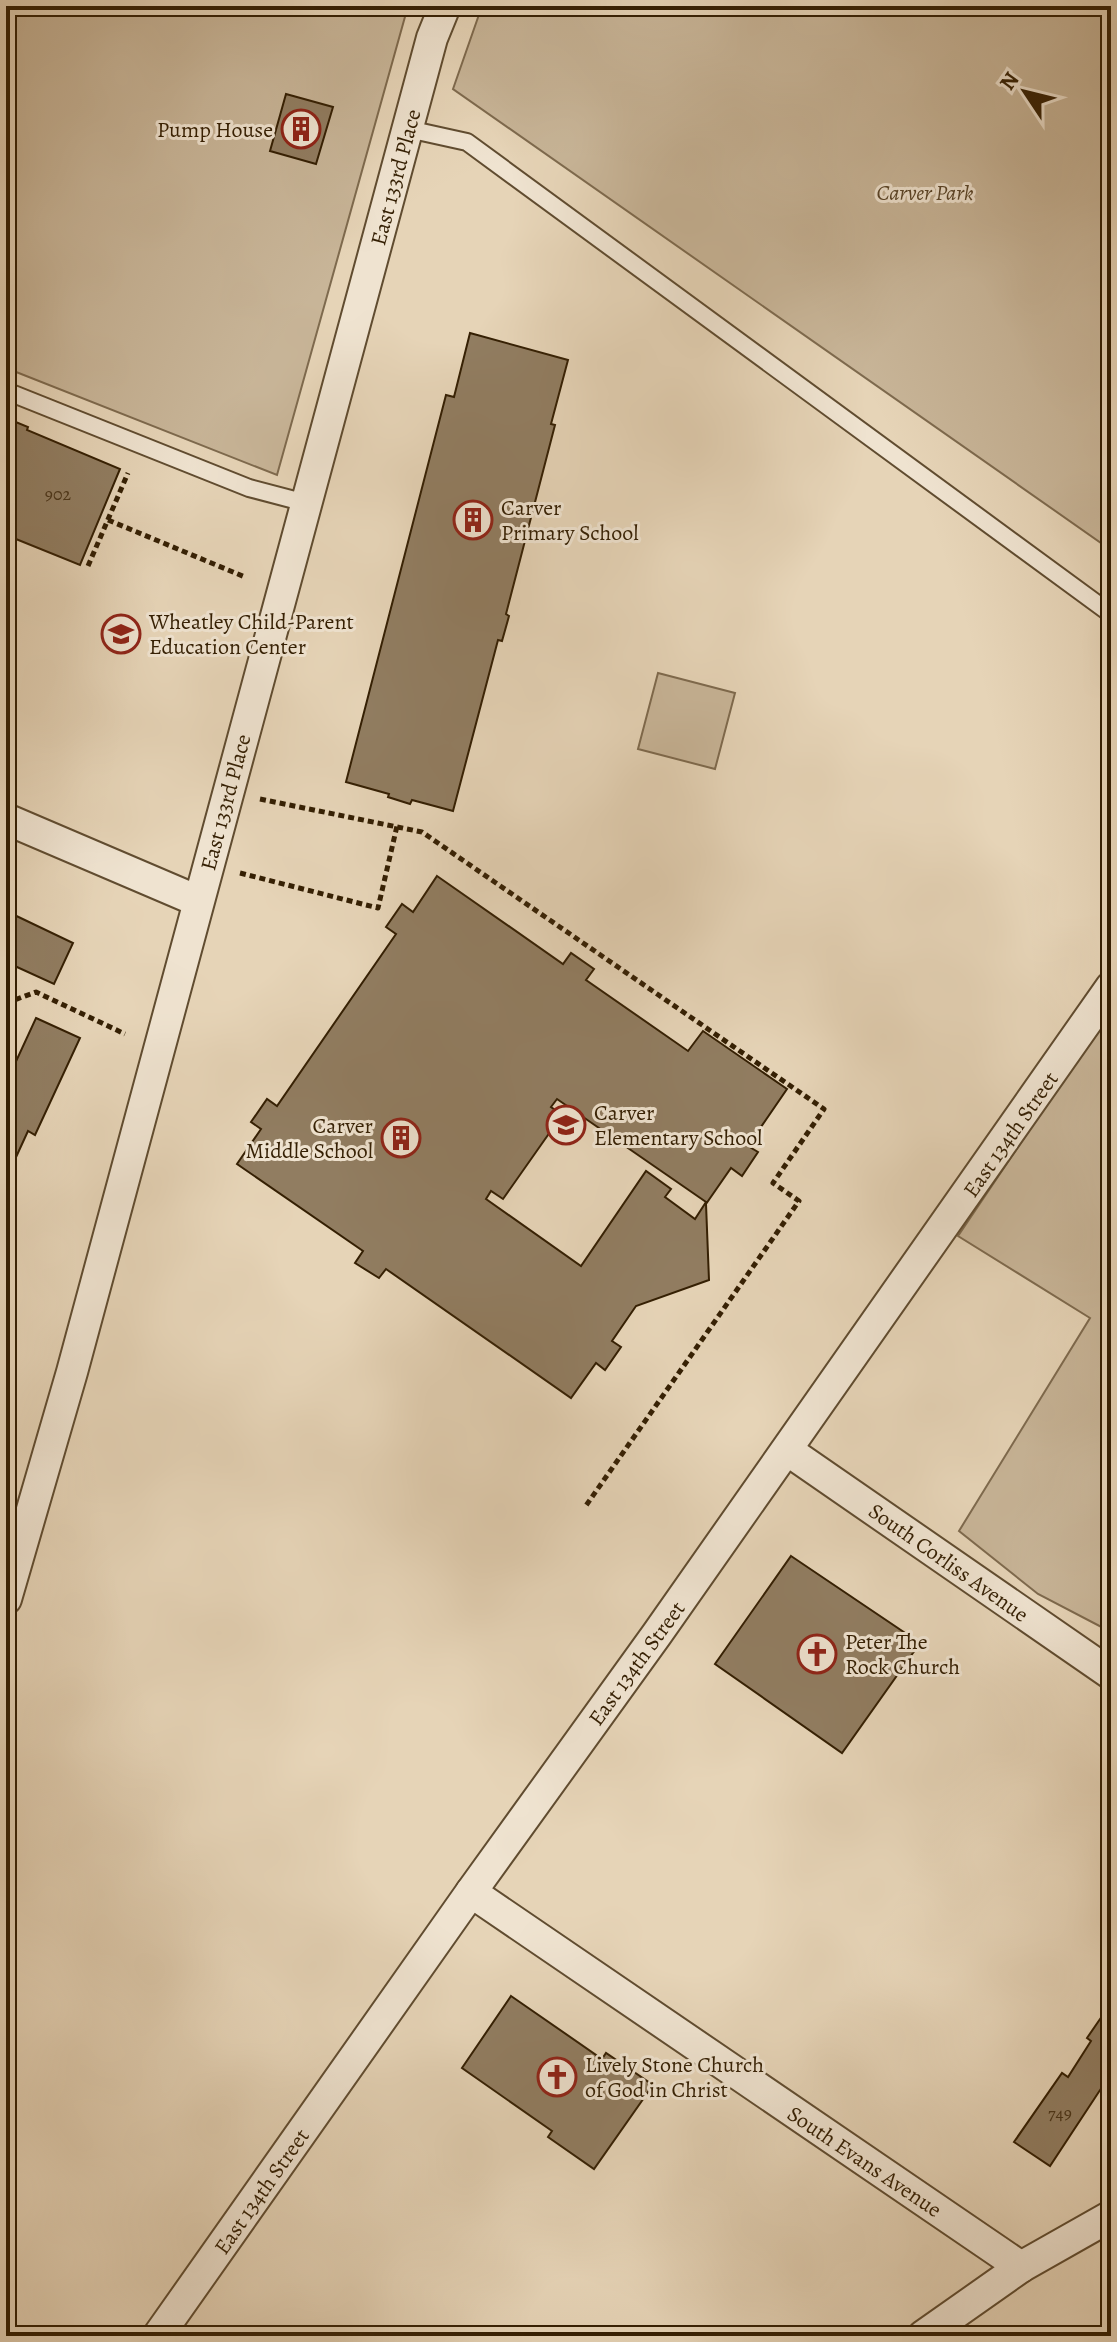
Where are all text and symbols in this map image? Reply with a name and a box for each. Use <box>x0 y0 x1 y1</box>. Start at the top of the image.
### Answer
north arrow <box>985 52 1065 132</box>
text: N <box>993 66 1026 96</box>
street label: East 133rd Place <box>363 106 429 249</box>
building icon: Pump House <box>280 108 322 150</box>
place label: Pump House <box>157 115 273 145</box>
park label: Carver Park <box>876 178 974 208</box>
house number: 902 <box>45 482 72 506</box>
place label: Carver Primary School <box>501 493 639 548</box>
building icon: Carver Primary School <box>452 499 494 541</box>
place label: Wheatley Child-Parent Education Center <box>148 607 354 662</box>
school or university icon: Wheatley Child-Parent Education Center <box>100 613 142 655</box>
street label: East 133rd Place <box>193 731 259 874</box>
street label: East 134th Street <box>956 1066 1065 1204</box>
place label: Carver Elementary School <box>594 1098 762 1153</box>
school or university icon: Carver Elementary School <box>545 1104 587 1146</box>
place label: Carver Middle School <box>246 1111 373 1166</box>
building icon: Carver Middle School <box>380 1117 422 1159</box>
street label: South Corliss Avenue <box>862 1496 1035 1629</box>
street label: East 134th Street <box>581 1595 692 1732</box>
place label: Peter The Rock Church <box>845 1627 960 1682</box>
church icon: Peter The Rock Church <box>796 1633 838 1675</box>
place label: Lively Stone Church of God in Christ <box>585 2050 764 2105</box>
church icon: Lively Stone Church of God in Christ <box>536 2056 578 2098</box>
street label: South Evans Avenue <box>781 2099 948 2225</box>
house number: 749 <box>1048 2101 1072 2125</box>
street label: East 134th Street <box>207 2123 316 2261</box>

